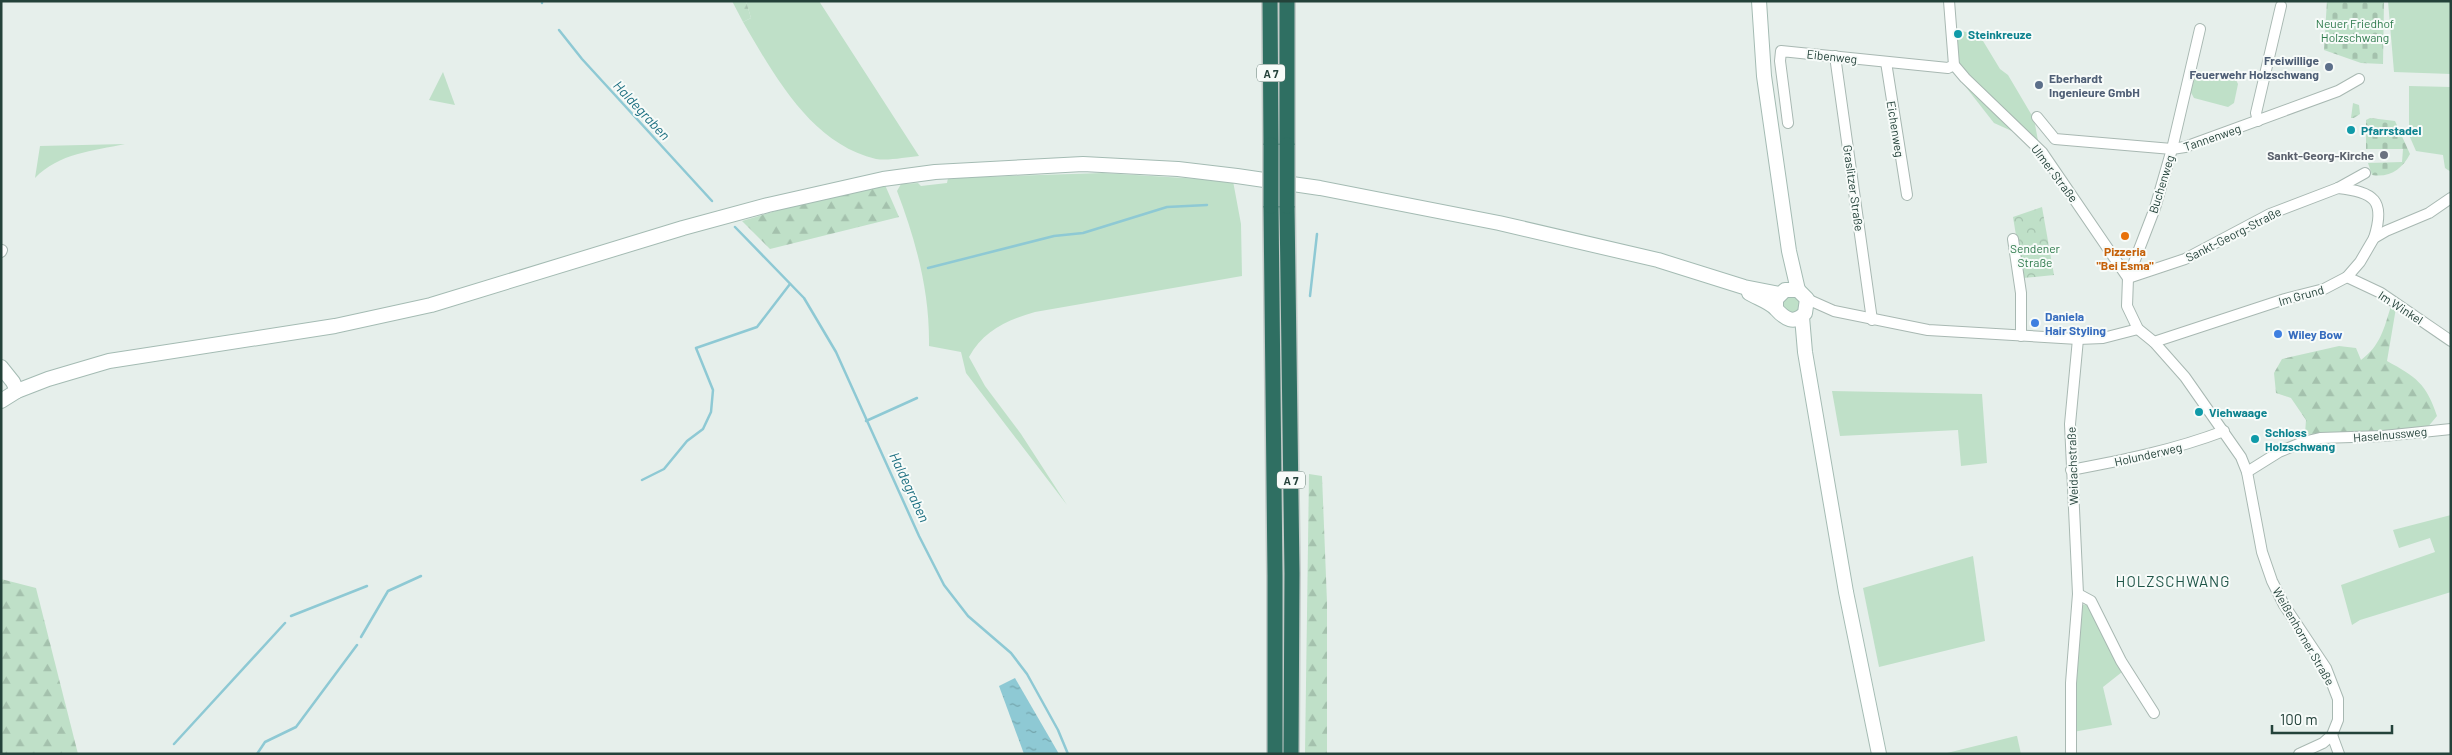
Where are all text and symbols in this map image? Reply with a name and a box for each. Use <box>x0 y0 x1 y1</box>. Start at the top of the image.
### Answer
park label: Neuer Friedhof Holzschwang <box>2316 16 2394 44</box>
place label: Steinkreuze <box>1968 27 2032 41</box>
marker: Steinkreuze <box>1952 28 1964 40</box>
street label: Eibenweg <box>1806 46 1858 66</box>
place label: Freiwillige Feuerwehr Holzschwang <box>2189 53 2319 81</box>
marker: Freiwillige Feuerwehr Holzschwang <box>2323 61 2335 73</box>
road number: A 7 <box>1257 64 1285 82</box>
place label: Eberhardt Ingenieure GmbH <box>2049 71 2140 99</box>
water label: Haldegraben <box>610 77 674 143</box>
marker: Eberhardt Ingenieure GmbH <box>2033 79 2045 91</box>
street label: Eichenweg <box>1885 100 1907 158</box>
street label: Tannenweg <box>2182 121 2242 153</box>
place label: Pfarrstadel <box>2361 123 2421 137</box>
marker: Pfarrstadel <box>2345 124 2357 136</box>
street label: Ulmer Straße <box>2029 141 2081 205</box>
street label: Graslitzer Straße <box>1841 144 1867 232</box>
place label: Sankt-Georg-Kirche <box>2267 148 2374 162</box>
marker: Sankt-Georg-Kirche <box>2378 149 2390 161</box>
street label: Buchenweg <box>2145 153 2177 215</box>
street label: Sankt-Georg-Straße <box>2183 204 2283 264</box>
marker: Pizzeria "Bei Esma" <box>2119 230 2131 242</box>
park label: Sendener Straße <box>2010 241 2061 269</box>
place label: Pizzeria "Bei Esma" <box>2096 244 2154 272</box>
street label: Im Grund <box>2277 282 2325 308</box>
street label: Im Winkel <box>2376 287 2426 327</box>
place label: Daniela Hair Styling <box>2045 309 2106 337</box>
marker: Daniela Hair Styling <box>2029 317 2041 329</box>
place label: Wiley Bow <box>2288 327 2343 341</box>
marker: Wiley Bow <box>2272 328 2284 340</box>
place label: Viehwaage <box>2209 405 2268 419</box>
marker: Viehwaage <box>2193 406 2205 418</box>
street label: Haselnussweg <box>2352 424 2428 444</box>
place label: Schloss Holzschwang <box>2265 425 2335 453</box>
street label: Weidachstraße <box>2064 427 2080 505</box>
marker: Schloss Holzschwang <box>2249 433 2261 445</box>
street label: Holunderweg <box>2113 439 2183 469</box>
water label: Haldegraben <box>886 449 934 525</box>
road number: A 7 <box>1277 472 1305 488</box>
district label: HOLZSCHWANG <box>2116 572 2230 590</box>
street label: Weißenhorner Straße <box>2270 585 2338 687</box>
scale bar <box>2272 702 2392 734</box>
text: 100 m <box>2280 710 2318 728</box>

